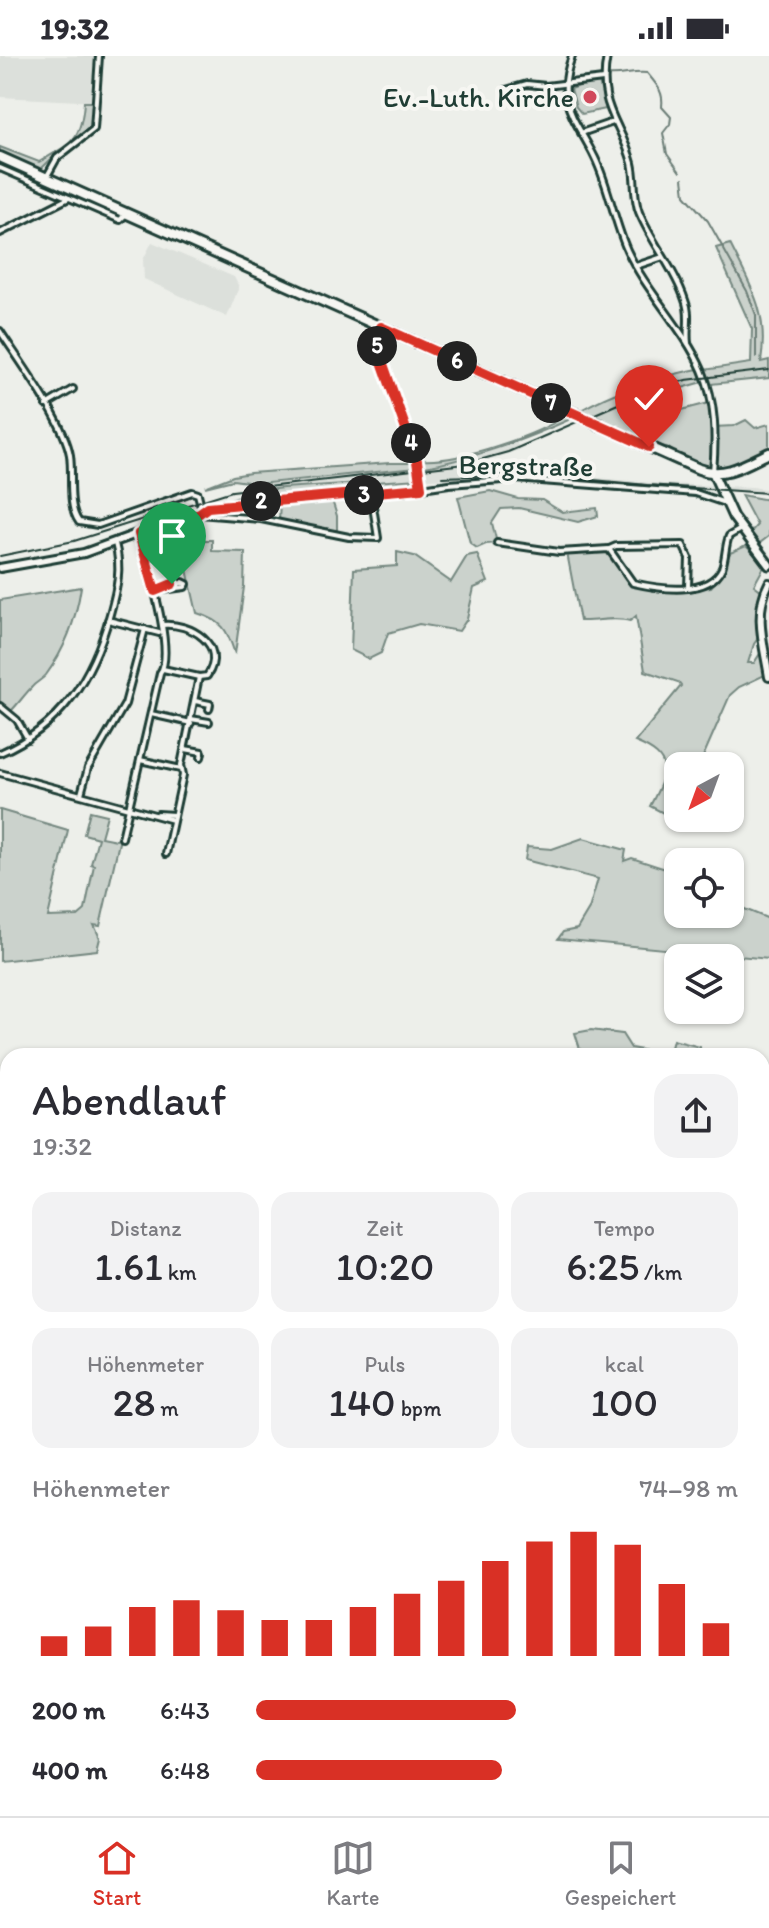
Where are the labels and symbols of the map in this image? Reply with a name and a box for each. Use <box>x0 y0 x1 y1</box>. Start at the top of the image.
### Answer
place label: Ev.-Luth. Kirche <box>383 80 574 114</box>
marker: Ev.-Luth. Kirche <box>581 88 599 106</box>
pin: 5 <box>357 326 397 366</box>
pin: 6 <box>437 341 477 381</box>
pin <box>615 365 683 447</box>
pin: 7 <box>531 383 571 423</box>
pin: 4 <box>391 423 431 463</box>
street label: Bergstraße <box>458 447 594 483</box>
pin: 3 <box>344 475 384 515</box>
pin: 2 <box>241 481 281 521</box>
pin <box>138 502 206 584</box>
north arrow <box>664 752 744 832</box>

